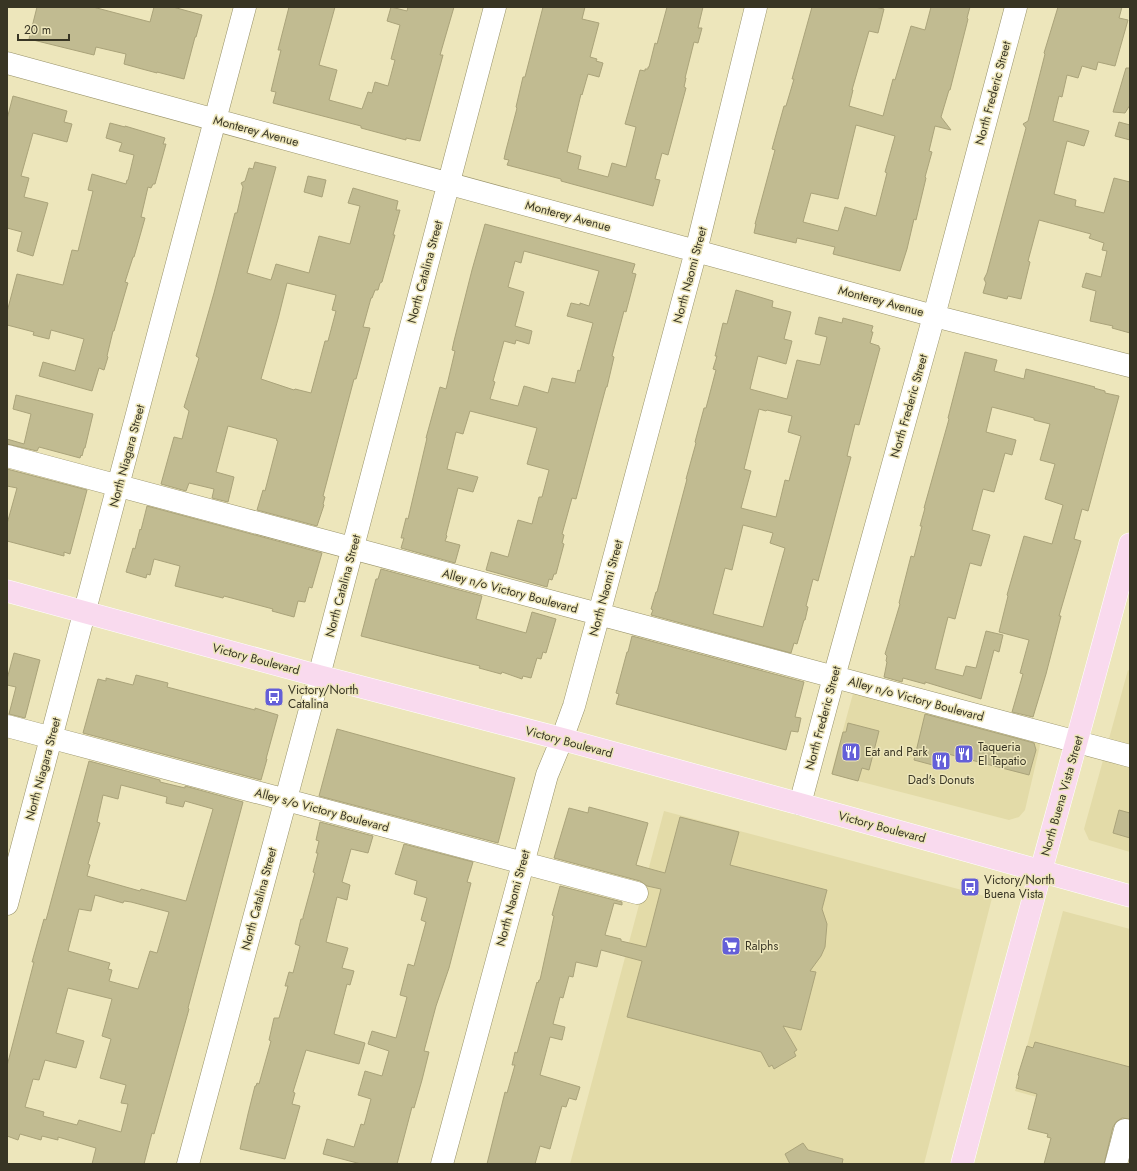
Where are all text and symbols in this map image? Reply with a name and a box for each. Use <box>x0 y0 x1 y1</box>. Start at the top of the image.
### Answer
scale bar <box>18 16 69 42</box>
text: 20 m <box>24 21 51 39</box>
street label: North Frederic Street <box>970 39 1016 147</box>
street label: Monterey Avenue <box>211 111 301 151</box>
street label: Monterey Avenue <box>523 196 613 236</box>
street label: North Catalina Street <box>403 219 447 325</box>
street label: North Naomi Street <box>668 225 712 325</box>
street label: Monterey Avenue <box>836 281 926 321</box>
street label: North Frederic Street <box>886 352 932 460</box>
street label: North Niagara Street <box>105 403 149 509</box>
street label: North Catalina Street <box>321 533 365 639</box>
street label: North Naomi Street <box>584 538 628 638</box>
street label: Alley n/o Victory Boulevard <box>440 564 580 618</box>
street label: Victory Boulevard <box>210 639 302 679</box>
street label: North Frederic Street <box>800 664 846 772</box>
street label: Alley n/o Victory Boulevard <box>846 672 986 726</box>
place label: Victory/North Catalina <box>288 681 359 713</box>
bus stop icon: Victory/North Catalina <box>263 686 285 708</box>
street label: North Niagara Street <box>21 716 65 822</box>
street label: Victory Boulevard <box>523 722 615 762</box>
street label: North Buena Vista Street <box>1036 734 1088 858</box>
place label: Taqueria El Tapatio <box>978 738 1027 770</box>
restaurant icon: Eat and Park <box>840 741 862 763</box>
place label: Eat and Park <box>865 743 928 761</box>
restaurant icon: Taqueria El Tapatio <box>953 743 975 765</box>
restaurant icon: Dad's Donuts <box>930 750 952 772</box>
place label: Dad's Donuts <box>908 771 974 789</box>
street label: Alley s/o Victory Boulevard <box>253 783 391 837</box>
street label: Victory Boulevard <box>836 807 928 847</box>
street label: North Catalina Street <box>237 846 281 952</box>
street label: North Naomi Street <box>491 848 535 948</box>
place label: Victory/North Buena Vista <box>984 871 1055 903</box>
bus stop icon: Victory/North Buena Vista <box>959 876 981 898</box>
supermarket icon: Ralphs <box>720 935 742 957</box>
place label: Ralphs <box>745 937 778 955</box>

